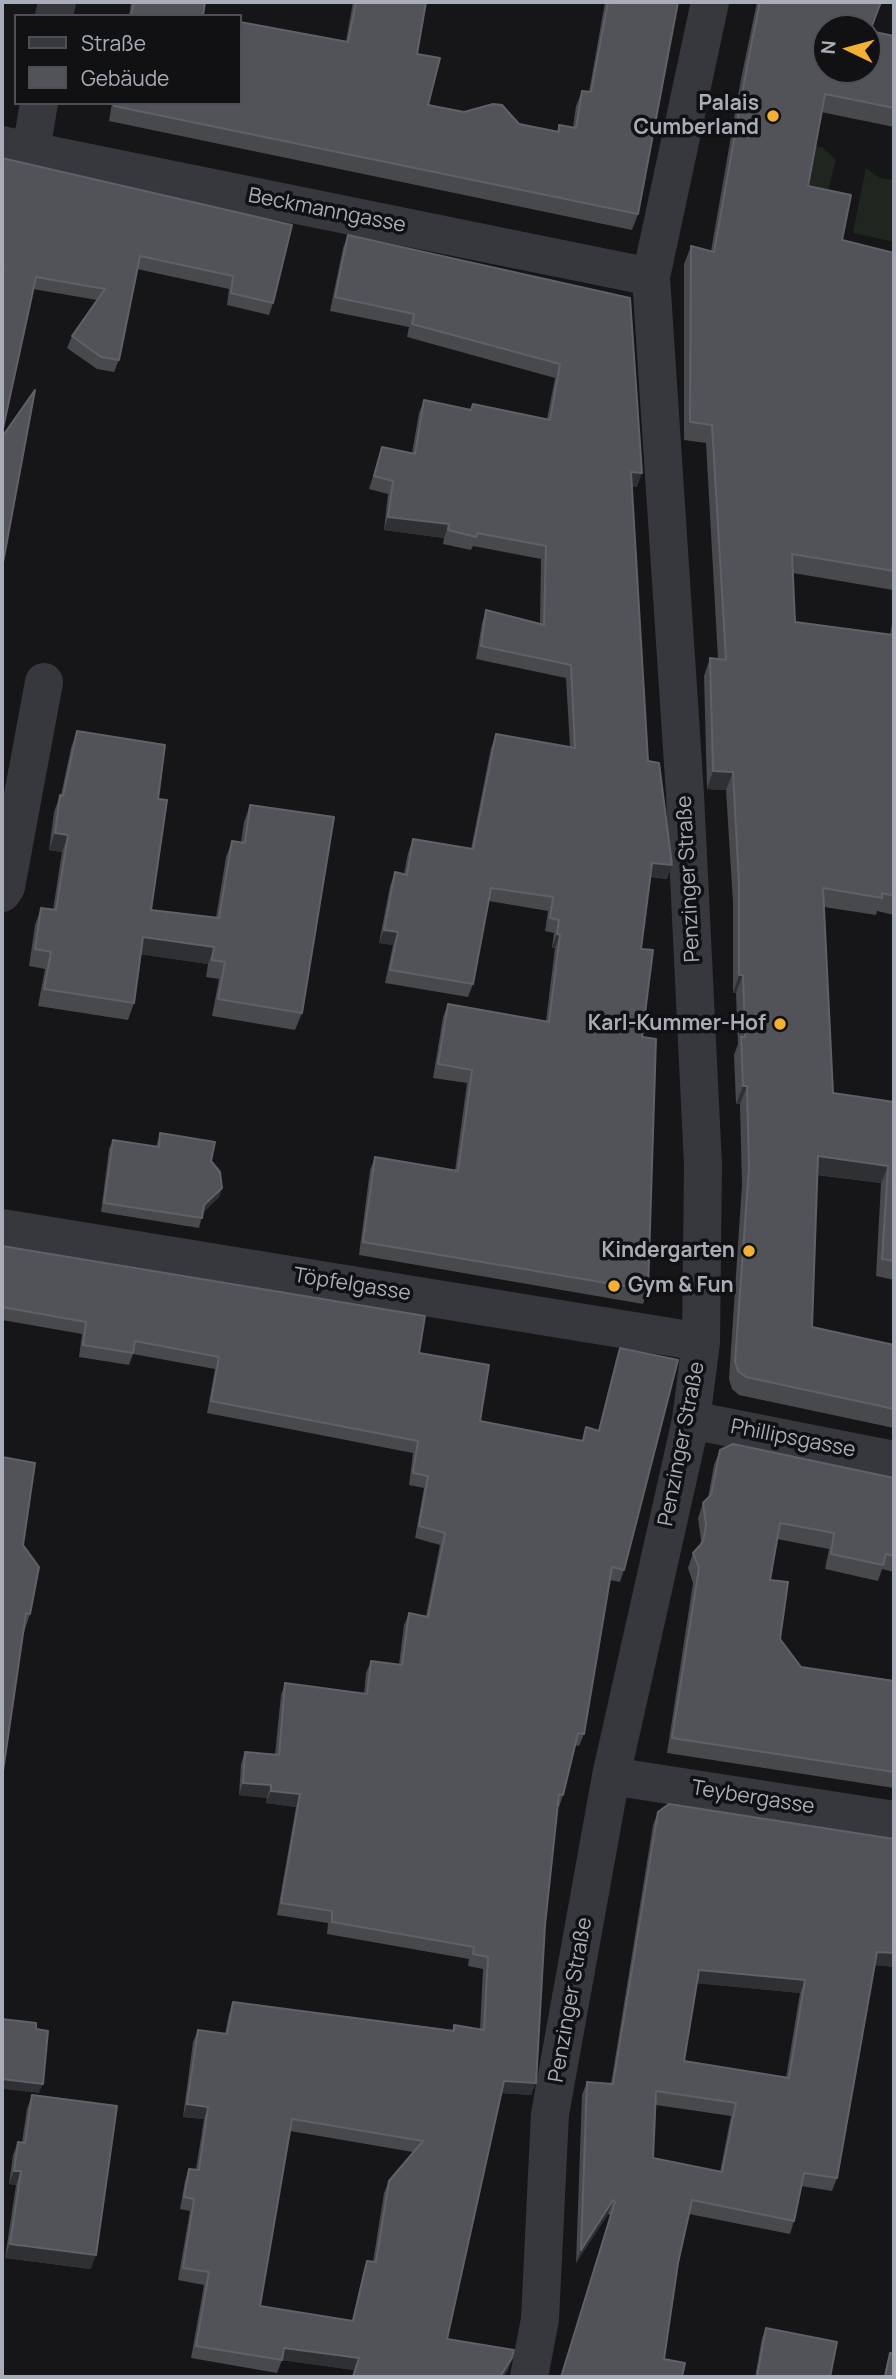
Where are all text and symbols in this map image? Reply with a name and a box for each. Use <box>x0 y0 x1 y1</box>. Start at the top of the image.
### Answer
legend <box>14 14 242 105</box>
north arrow <box>812 14 882 84</box>
text: Straße <box>81 29 146 57</box>
text: N <box>815 39 842 55</box>
text: Gebäude <box>81 64 169 92</box>
place label: Palais Cumberland <box>634 91 759 141</box>
marker: Palais Cumberland <box>765 108 781 124</box>
street label: Beckmanngasse <box>246 183 408 239</box>
street label: Penzinger Straße <box>672 795 706 963</box>
place label: Karl-Kummer-Hof <box>588 1011 766 1037</box>
marker: Karl-Kummer-Hof <box>772 1016 788 1032</box>
place label: Kindergarten <box>602 1238 735 1264</box>
marker: Kindergarten <box>741 1243 757 1259</box>
street label: Töpfelgasse <box>292 1263 412 1307</box>
place label: Gym & Fun <box>628 1273 734 1299</box>
marker: Gym & Fun <box>606 1278 622 1294</box>
street label: Penzinger Straße <box>654 1360 710 1528</box>
street label: Phillipsgasse <box>728 1415 858 1463</box>
street label: Teybergasse <box>690 1776 816 1820</box>
street label: Penzinger Straße <box>544 1916 598 2084</box>

